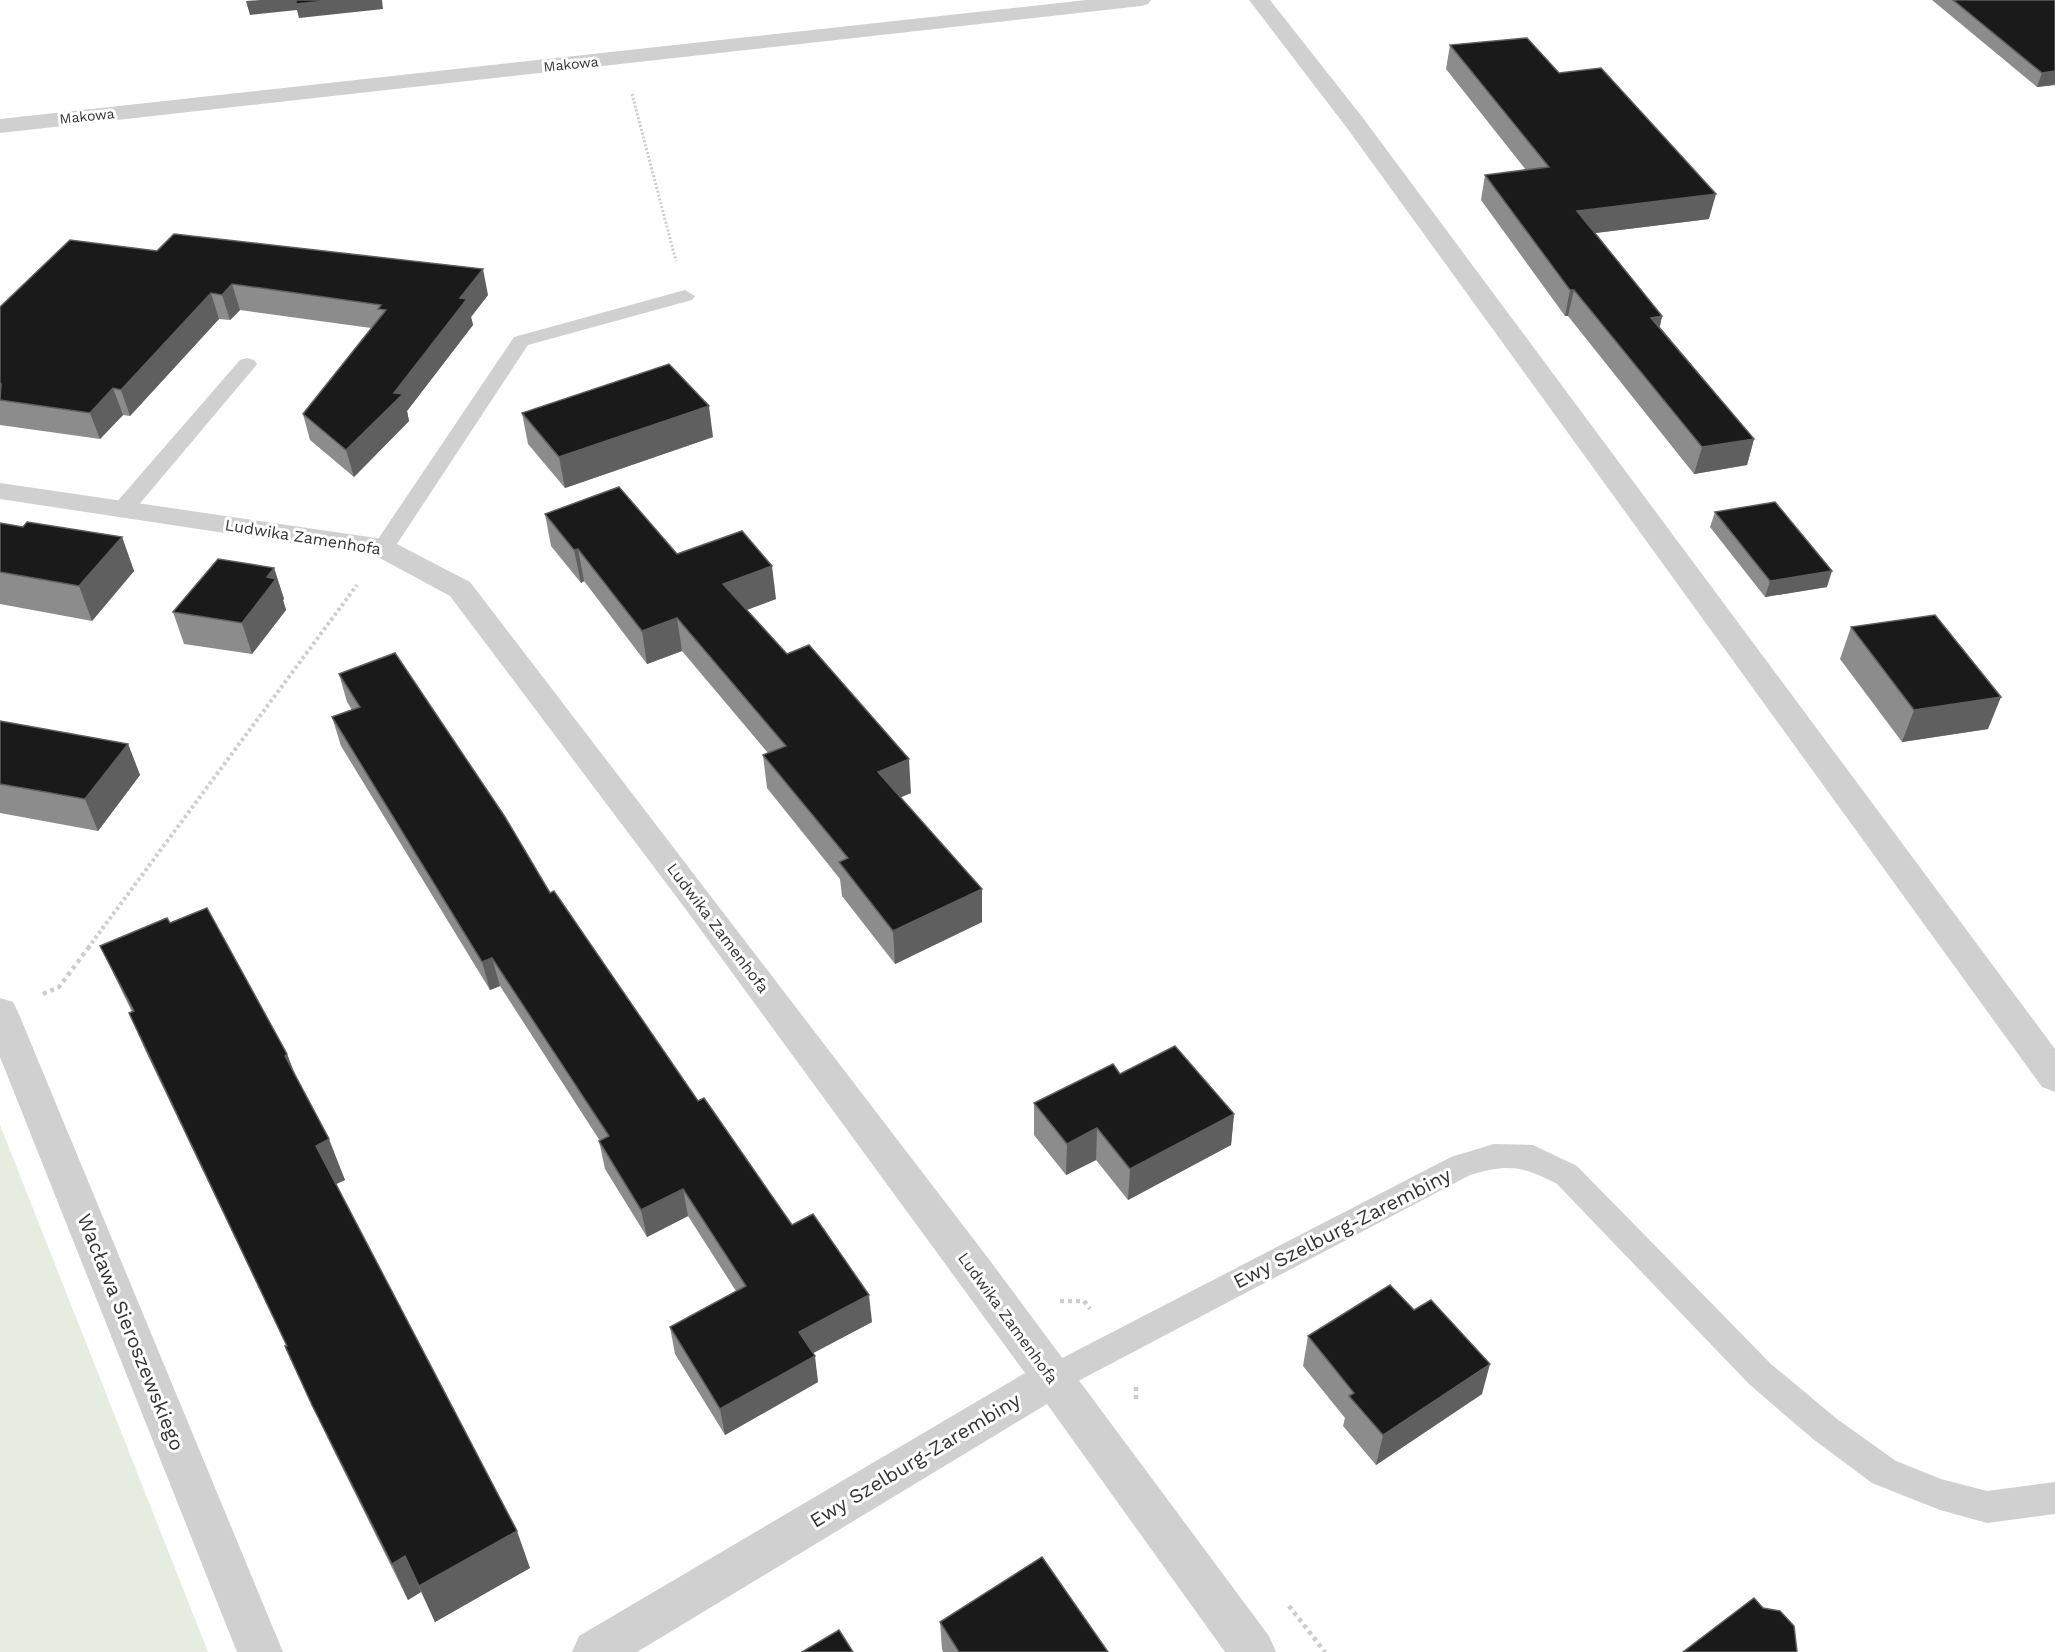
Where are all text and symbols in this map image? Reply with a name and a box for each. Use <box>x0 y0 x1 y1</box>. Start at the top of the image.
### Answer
street label: Makowa <box>543 53 599 75</box>
street label: Makowa <box>59 105 115 127</box>
street label: Ludwika Zamenhofa <box>224 515 382 559</box>
street label: Ludwika Zamenhofa <box>663 859 773 997</box>
street label: Ewy Szelburg-Zarembiny <box>1229 1162 1456 1293</box>
street label: Wacława Sieroszewskiego <box>72 1210 190 1454</box>
street label: Ludwika Zamenhofa <box>954 1249 1062 1387</box>
street label: Ewy Szelburg-Zarembiny <box>805 1387 1025 1532</box>

